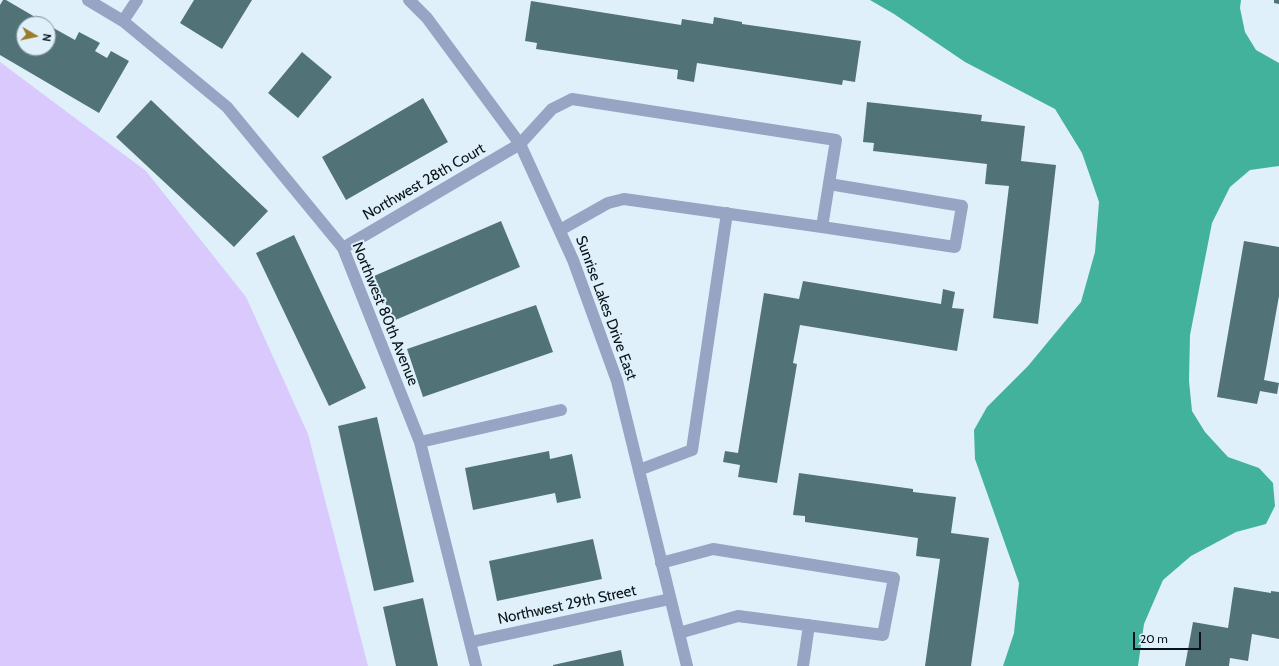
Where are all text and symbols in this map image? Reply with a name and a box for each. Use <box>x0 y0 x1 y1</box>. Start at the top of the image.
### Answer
north arrow <box>16 16 56 56</box>
text: N <box>39 33 54 43</box>
street label: Northwest 28th Court <box>360 140 488 224</box>
street label: Sunrise Lakes Drive East <box>572 233 640 383</box>
street label: Northwest 80th Avenue <box>348 240 422 388</box>
street label: Northwest 29th Street <box>496 582 638 628</box>
scale bar <box>1135 624 1203 650</box>
text: 20 m <box>1140 631 1168 646</box>

